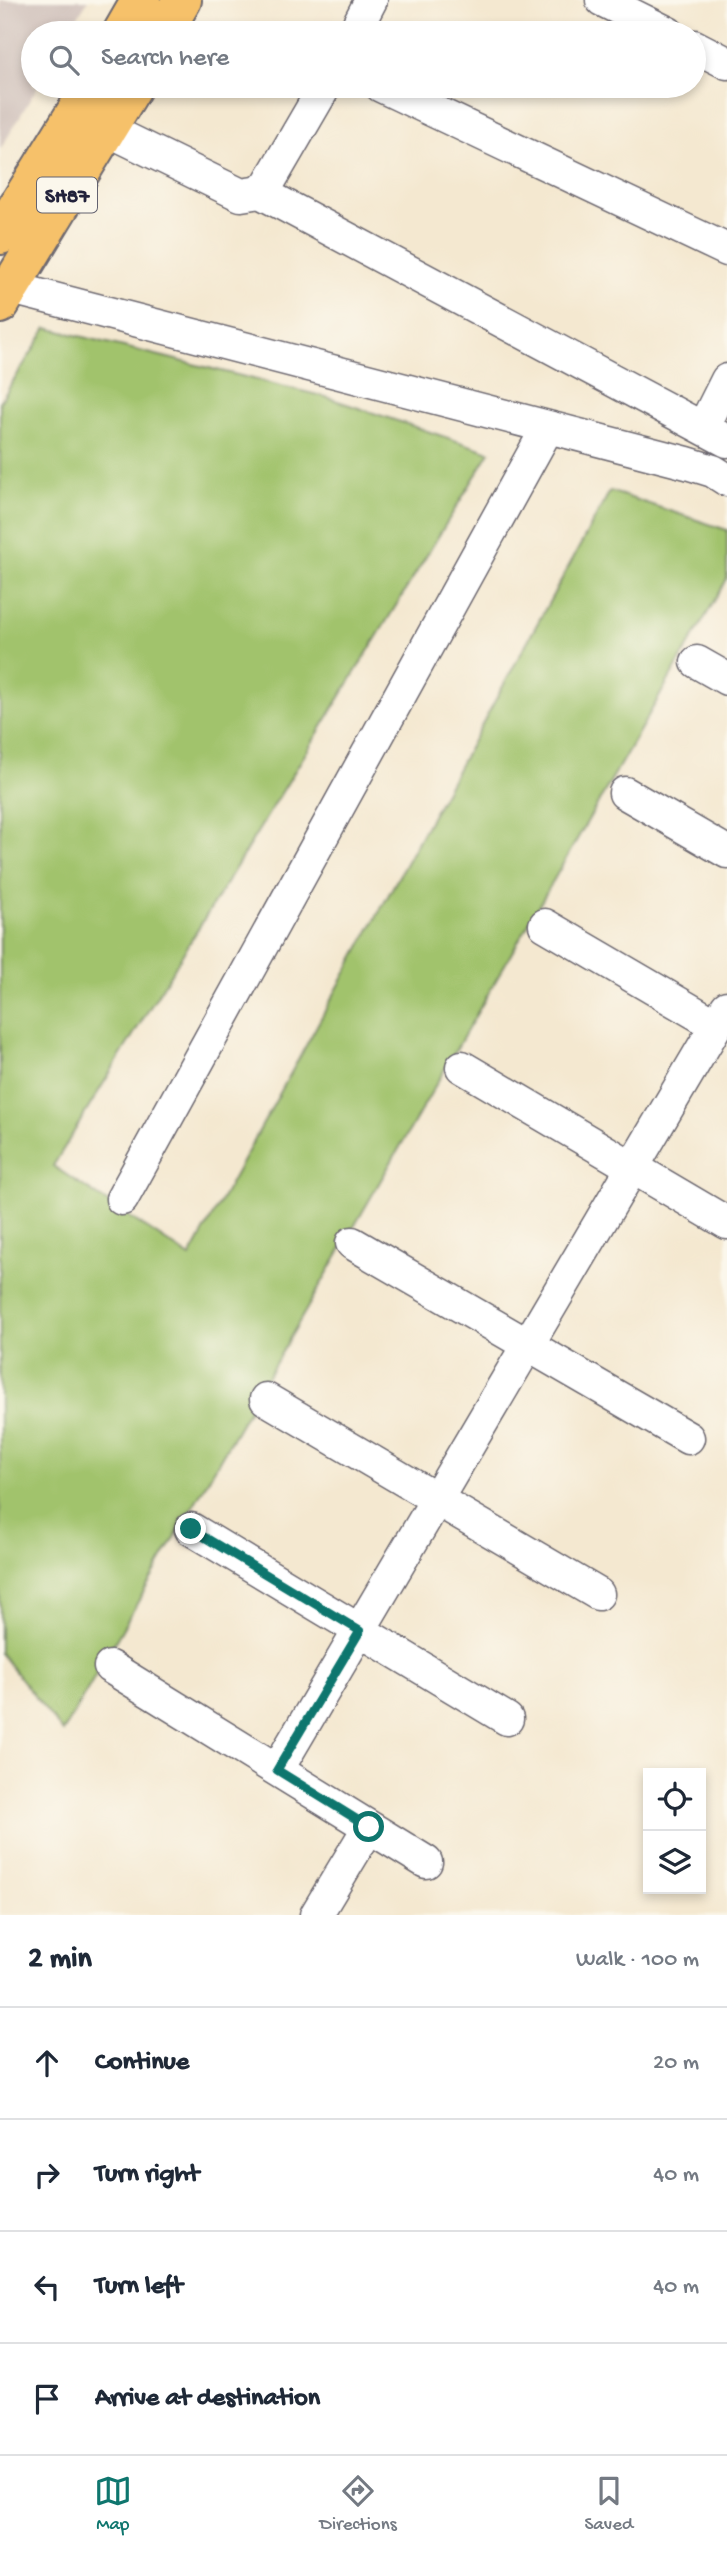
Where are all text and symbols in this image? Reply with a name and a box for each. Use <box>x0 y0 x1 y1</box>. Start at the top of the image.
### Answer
search box <box>21 21 706 98</box>
icon: search <box>45 41 83 79</box>
text: Search here <box>101 44 229 75</box>
road number: SH87 <box>37 178 97 212</box>
route end <box>175 1513 206 1544</box>
map controls <box>643 1768 706 1894</box>
button: locate <box>643 1768 706 1831</box>
route start <box>353 1811 384 1842</box>
button: layers <box>643 1831 706 1894</box>
text: 2 min <box>28 1943 92 1978</box>
text: Walk · 100 m <box>576 1947 699 1974</box>
icon: ahead <box>28 2044 66 2082</box>
text: Continue <box>95 2048 189 2079</box>
text: 20 m <box>653 2050 699 2077</box>
icon: right <box>28 2156 66 2194</box>
text: Turn right <box>95 2160 199 2191</box>
text: 40 m <box>653 2162 699 2189</box>
icon: left <box>28 2268 66 2306</box>
text: Turn left <box>95 2272 183 2303</box>
text: 40 m <box>653 2274 699 2301</box>
icon: arrive <box>28 2380 66 2418</box>
text: Arrive at destination <box>95 2384 320 2415</box>
tab: Map <box>94 2472 132 2537</box>
tab: Directions <box>320 2472 397 2537</box>
tab: Saved <box>584 2472 633 2537</box>

